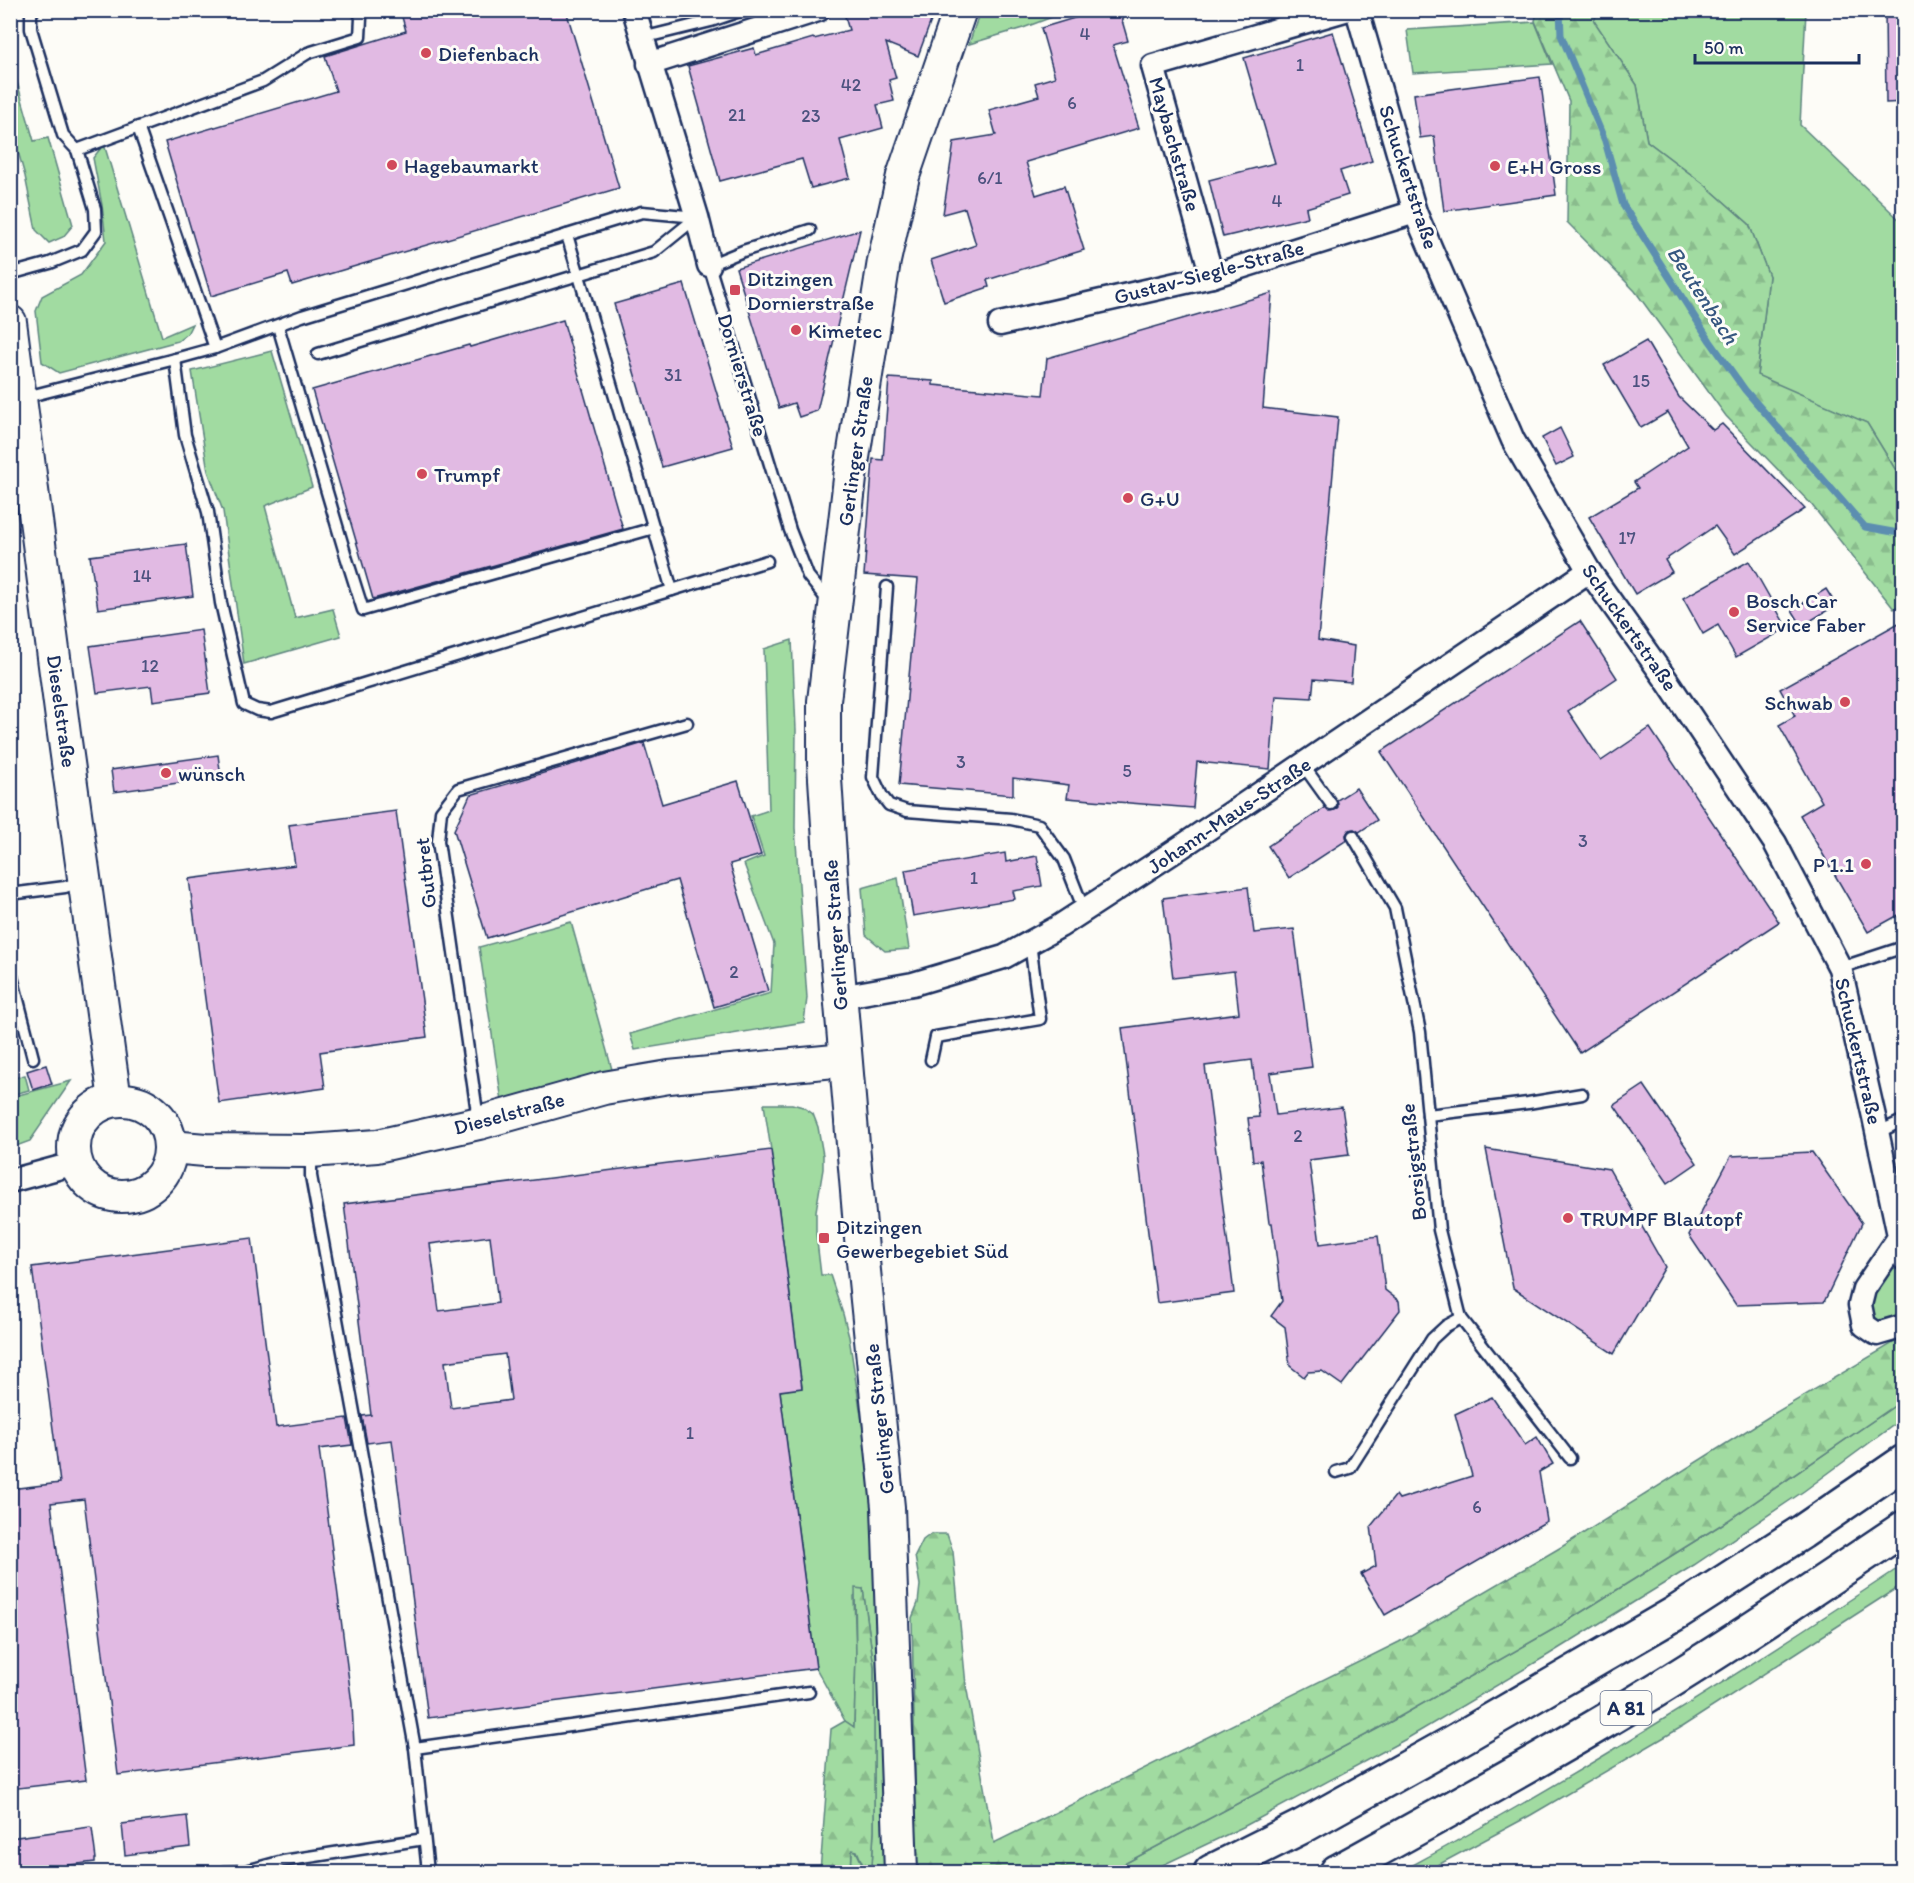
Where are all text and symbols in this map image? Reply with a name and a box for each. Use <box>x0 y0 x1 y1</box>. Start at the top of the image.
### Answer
house number: 4 <box>1080 23 1091 45</box>
scale bar <box>1695 27 1858 65</box>
text: 50 m <box>1704 37 1744 59</box>
place label: Diefenbach <box>438 41 539 66</box>
marker: Diefenbach <box>419 46 433 60</box>
house number: 1 <box>1296 54 1304 76</box>
house number: 42 <box>841 74 862 96</box>
street label: Maybachstraße <box>1144 74 1206 214</box>
house number: 6 <box>1067 92 1077 114</box>
street label: Schuckertstraße <box>1374 102 1444 252</box>
house number: 21 <box>728 104 746 126</box>
house number: 23 <box>801 105 821 127</box>
place label: Hagebaumarkt <box>404 153 539 178</box>
place label: E+H Gross <box>1507 154 1602 179</box>
marker: Hagebaumarkt <box>385 158 399 172</box>
marker: E+H Gross <box>1488 159 1502 173</box>
house number: 6/1 <box>977 167 1003 189</box>
house number: 4 <box>1272 190 1283 212</box>
street label: Gustav-Siegle-Straße <box>1111 235 1307 309</box>
water label: Beutenbach <box>1661 241 1745 350</box>
place label: Ditzingen Dornierstraße <box>747 266 874 315</box>
marker: Ditzingen Dornierstraße <box>728 283 742 297</box>
street label: Dornierstraße <box>712 310 774 440</box>
place label: Kimetec <box>808 318 882 343</box>
marker: Kimetec <box>789 323 803 337</box>
house number: 31 <box>664 364 682 386</box>
house number: 15 <box>1632 370 1650 392</box>
street label: Gerlinger Straße <box>832 374 878 528</box>
place label: Trumpf <box>434 462 500 487</box>
marker: Trumpf <box>415 467 429 481</box>
place label: G+U <box>1140 486 1180 511</box>
marker: G+U <box>1121 491 1135 505</box>
house number: 17 <box>1618 527 1636 549</box>
street label: Schuckertstraße <box>1577 558 1683 696</box>
house number: 14 <box>132 565 152 587</box>
place label: Bosch Car Service Faber <box>1746 588 1866 637</box>
marker: Bosch Car Service Faber <box>1727 605 1741 619</box>
street label: Dieselstraße <box>42 653 82 769</box>
house number: 12 <box>141 655 159 677</box>
place label: Schwab <box>1764 690 1833 715</box>
marker: Schwab <box>1838 695 1852 709</box>
house number: 3 <box>956 751 966 773</box>
street label: Johann-Maus-Straße <box>1142 751 1316 879</box>
house number: 5 <box>1122 760 1132 782</box>
place label: wünsch <box>178 761 245 786</box>
marker: wünsch <box>159 766 173 780</box>
house number: 3 <box>1578 830 1588 852</box>
street label: Gutbret <box>409 836 441 910</box>
place label: P 1.1 <box>1813 852 1854 877</box>
marker: P 1.1 <box>1859 857 1873 871</box>
street label: Gerlinger Straße <box>817 859 853 1011</box>
house number: 1 <box>970 867 978 889</box>
house number: 2 <box>729 961 739 983</box>
street label: Schuckertstraße <box>1830 975 1888 1127</box>
street label: Dieselstraße <box>451 1086 567 1140</box>
street label: Borsigstraße <box>1394 1102 1432 1222</box>
house number: 2 <box>1293 1125 1303 1147</box>
place label: TRUMPF Blautopf <box>1580 1206 1742 1231</box>
marker: TRUMPF Blautopf <box>1561 1211 1575 1225</box>
place label: Ditzingen Gewerbegebiet Süd <box>836 1214 1009 1263</box>
marker: Ditzingen Gewerbegebiet Süd <box>817 1231 831 1245</box>
street label: Gerlinger Straße <box>859 1342 899 1496</box>
house number: 1 <box>686 1422 694 1444</box>
house number: 6 <box>1472 1496 1482 1518</box>
road number: A 81 <box>1600 1691 1652 1725</box>

